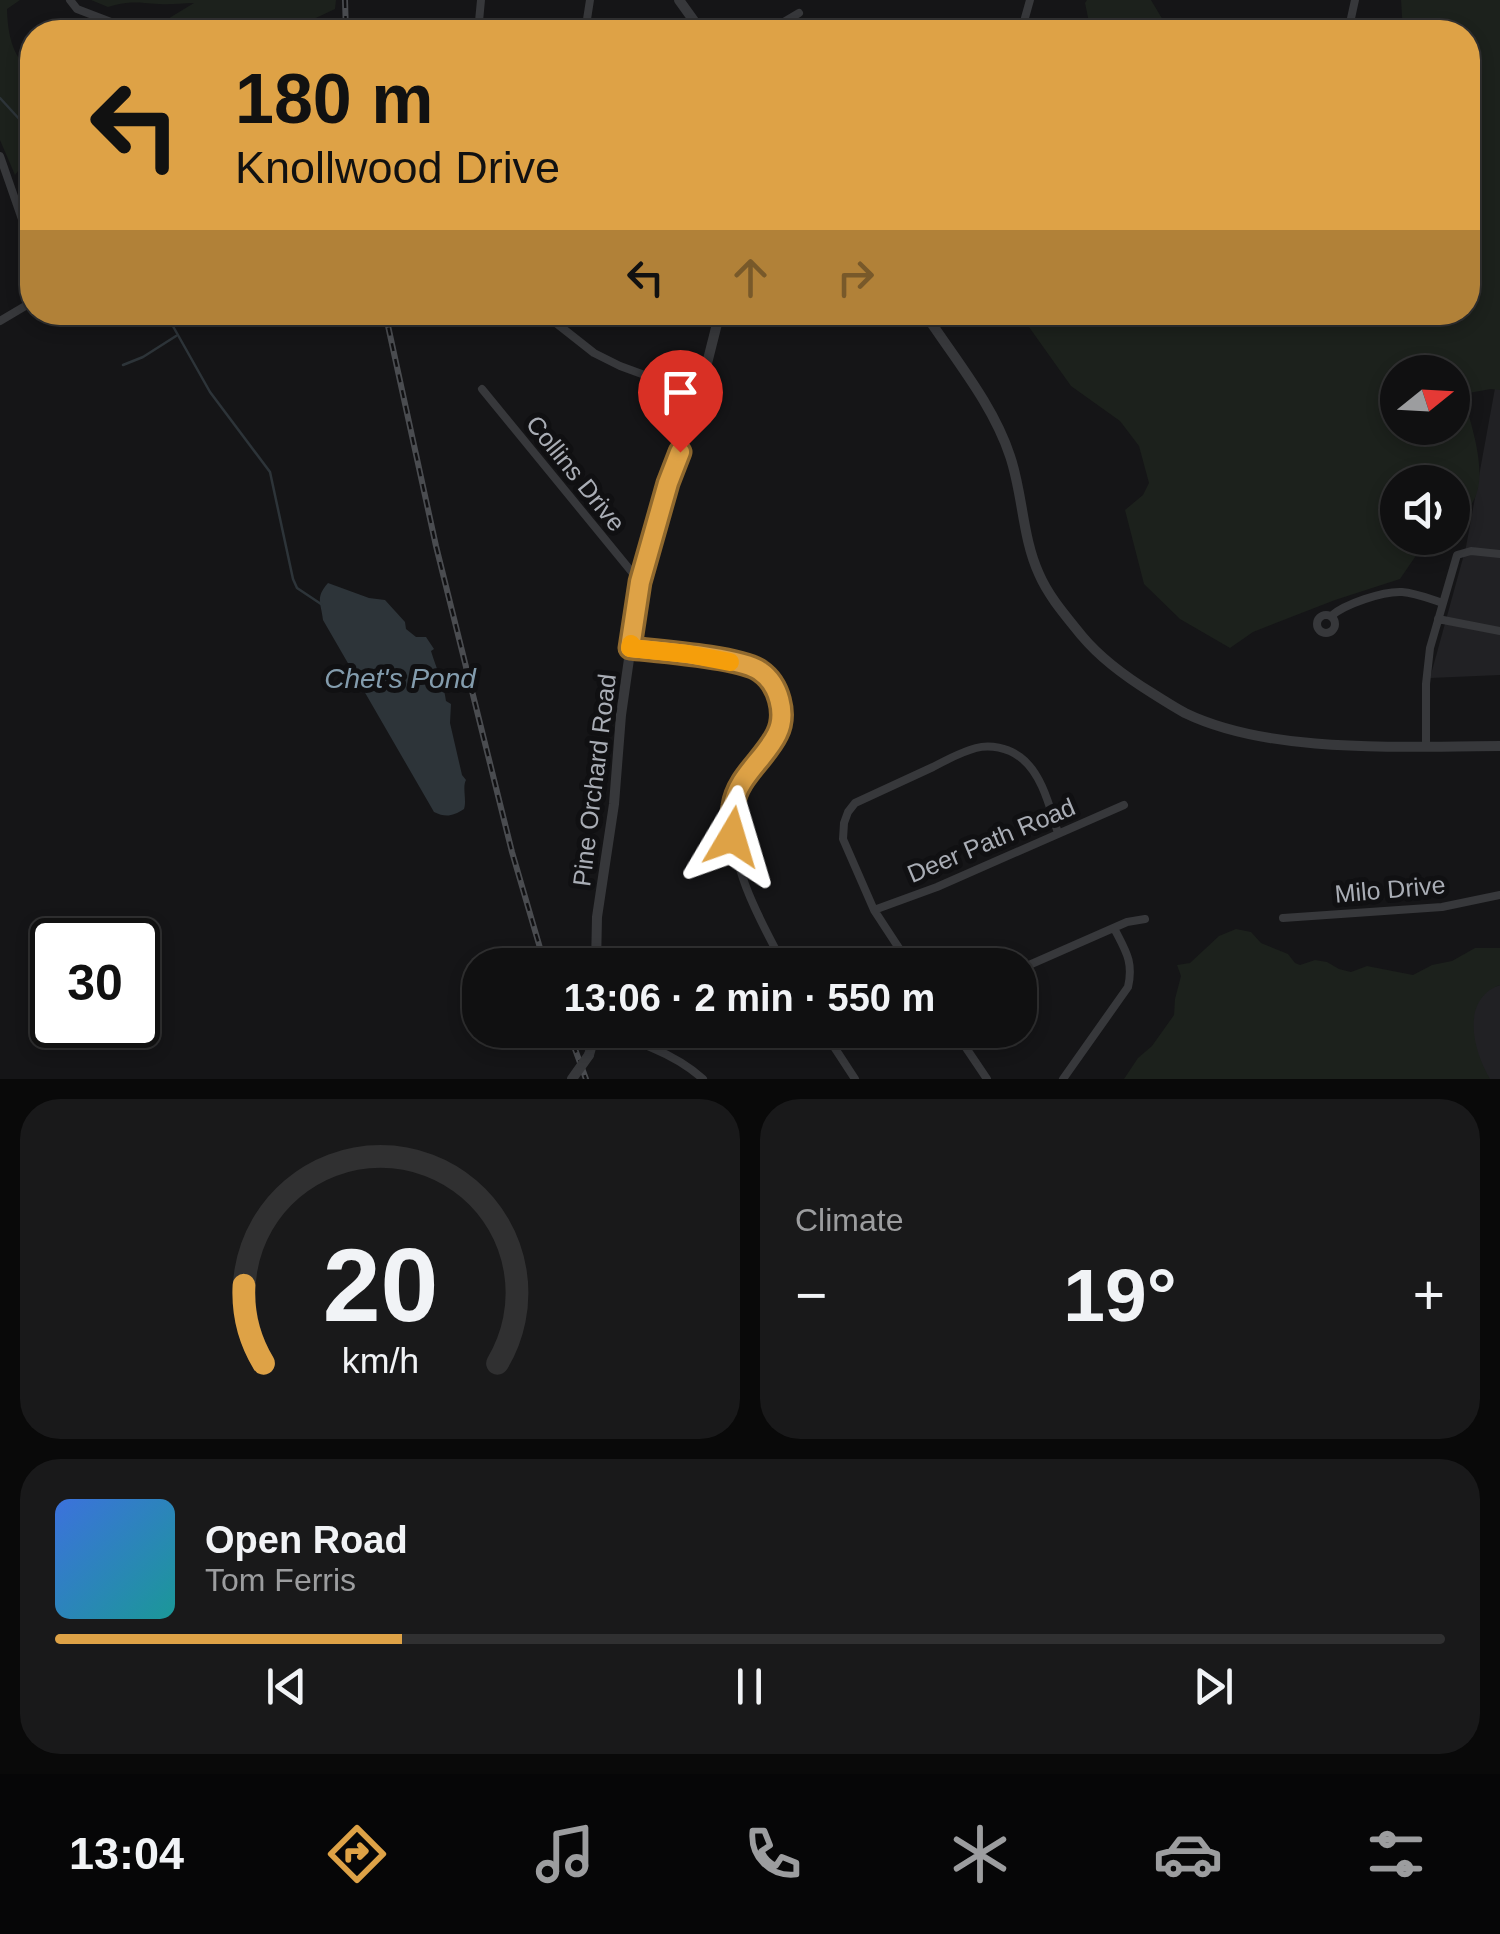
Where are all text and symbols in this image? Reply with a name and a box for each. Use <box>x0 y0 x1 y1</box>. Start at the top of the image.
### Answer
icon: left <box>70 60 200 190</box>
text: 180 m <box>235 60 433 138</box>
text: Knollwood Drive <box>235 142 560 193</box>
icon: left <box>618 250 673 305</box>
icon: ahead <box>723 250 778 305</box>
icon: right <box>828 250 883 305</box>
pin <box>638 350 723 453</box>
north arrow <box>1380 355 1470 445</box>
map controls <box>1380 355 1470 555</box>
icon: arrive <box>653 365 708 420</box>
street label: Collins Drive <box>521 410 631 536</box>
button: sound <box>1380 465 1470 555</box>
water label: Chet's Pond <box>324 663 477 694</box>
street label: Pine Orchard Road <box>567 672 621 888</box>
position arrow <box>680 785 784 889</box>
street label: Deer Path Road <box>903 792 1079 888</box>
street label: Milo Drive <box>1333 870 1447 908</box>
speed limit sign: 30 <box>30 918 160 1048</box>
text: 13:06 · 2 min · 550 m <box>564 977 935 1019</box>
text: Climate <box>795 1202 903 1238</box>
text: 20 <box>322 1227 438 1343</box>
text: 19° <box>1063 1253 1177 1337</box>
text: − <box>795 1264 827 1326</box>
text: + <box>1413 1264 1445 1326</box>
text: km/h <box>341 1341 419 1381</box>
text: Open Road <box>205 1519 408 1561</box>
text: Tom Ferris <box>205 1562 356 1598</box>
icon: previous <box>259 1659 314 1714</box>
icon: pause <box>722 1659 777 1714</box>
icon: next <box>1186 1659 1241 1714</box>
icon: directions <box>322 1819 392 1889</box>
icon: music <box>530 1819 600 1889</box>
icon: phone <box>738 1819 808 1889</box>
icon: climate <box>945 1819 1015 1889</box>
icon: car <box>1153 1819 1223 1889</box>
icon: filters <box>1361 1819 1431 1889</box>
text: 13:04 <box>69 1828 184 1879</box>

